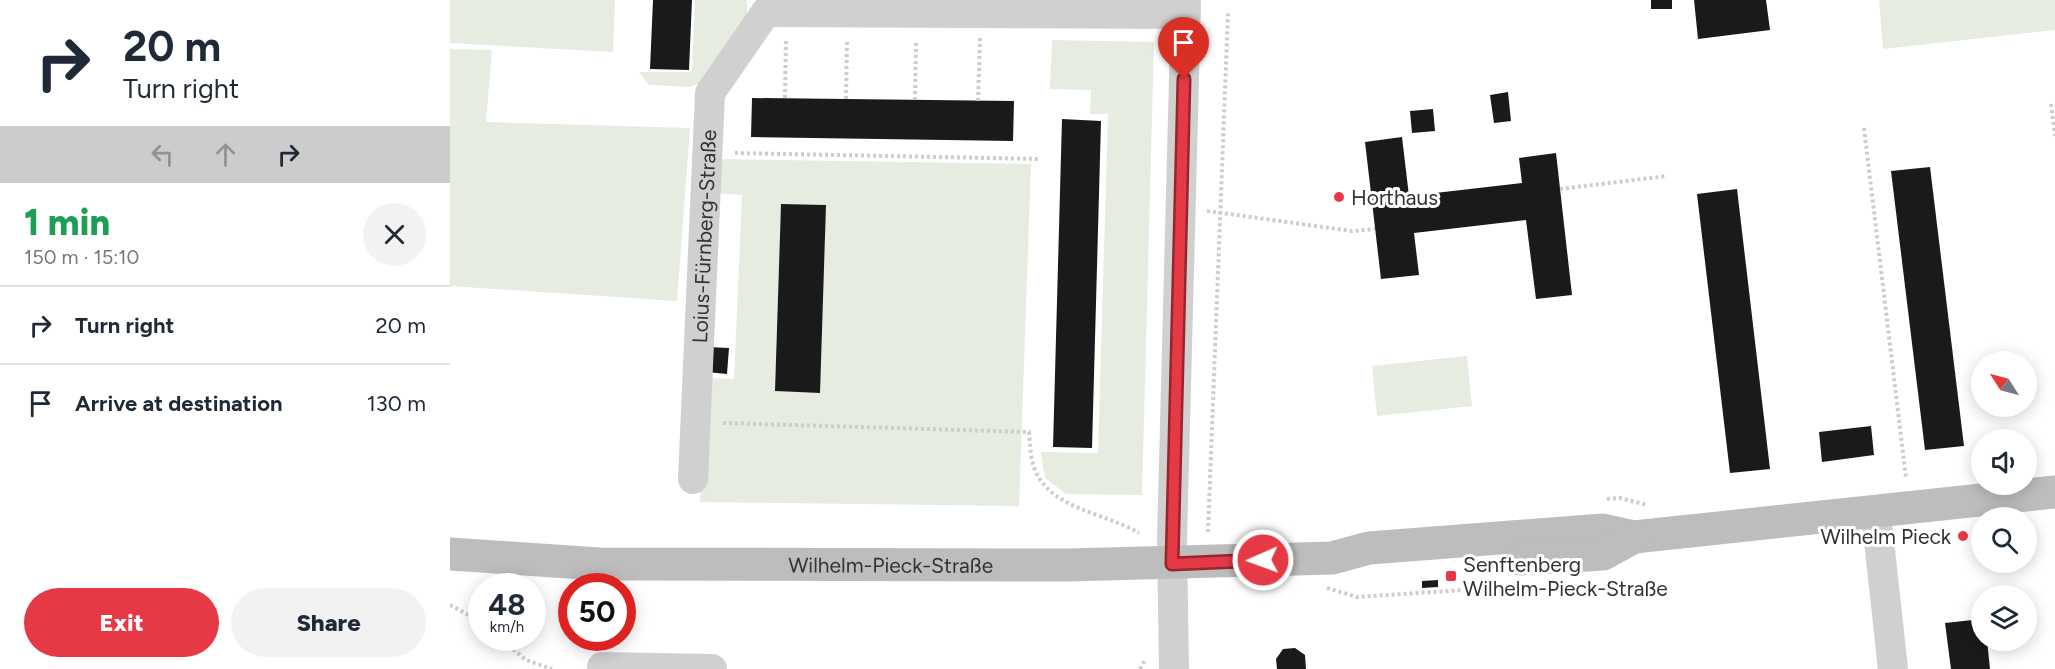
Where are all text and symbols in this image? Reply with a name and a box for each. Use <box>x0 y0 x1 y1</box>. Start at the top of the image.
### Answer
pin <box>1158 17 1209 79</box>
text: 20 m <box>123 21 221 72</box>
icon: right <box>24 24 102 102</box>
icon: arrive <box>1167 26 1200 59</box>
text: Turn right <box>123 72 239 105</box>
street label: Loius-Fürnberg-Straße <box>686 129 721 344</box>
icon: left <box>146 138 179 171</box>
icon: ahead <box>209 138 242 171</box>
icon: right <box>272 138 305 171</box>
place label: Horthaus <box>1351 185 1438 210</box>
marker: Horthaus <box>1332 190 1346 204</box>
text: 1 min <box>24 201 110 244</box>
button: close <box>363 203 426 266</box>
text: 150 m · 15:10 <box>24 245 139 269</box>
icon: right <box>24 309 57 342</box>
text: Turn right <box>75 312 174 339</box>
text: 20 m <box>375 312 426 339</box>
north arrow <box>1971 351 2037 417</box>
map controls <box>1971 351 2037 651</box>
icon: arrive <box>24 387 57 420</box>
text: Arrive at destination <box>75 390 283 417</box>
text: 130 m <box>367 390 426 417</box>
button: sound <box>1971 429 2037 495</box>
button: search <box>1971 507 2037 573</box>
place label: Wilhelm Pieck <box>1820 524 1952 549</box>
position arrow <box>1231 528 1295 592</box>
marker: Wilhelm Pieck <box>1956 529 1970 543</box>
street label: Wilhelm-Pieck-Straße <box>788 552 993 577</box>
place label: Senftenberg Wilhelm-Pieck-Straße <box>1463 552 1668 601</box>
marker: Senftenberg Wilhelm-Pieck-Straße <box>1444 569 1458 583</box>
speed limit sign: 50 <box>558 573 636 651</box>
button: layers <box>1971 585 2037 651</box>
text: 48 <box>488 586 526 623</box>
button: Exit <box>24 588 219 657</box>
button: Share <box>231 588 426 657</box>
text: km/h <box>490 618 524 636</box>

